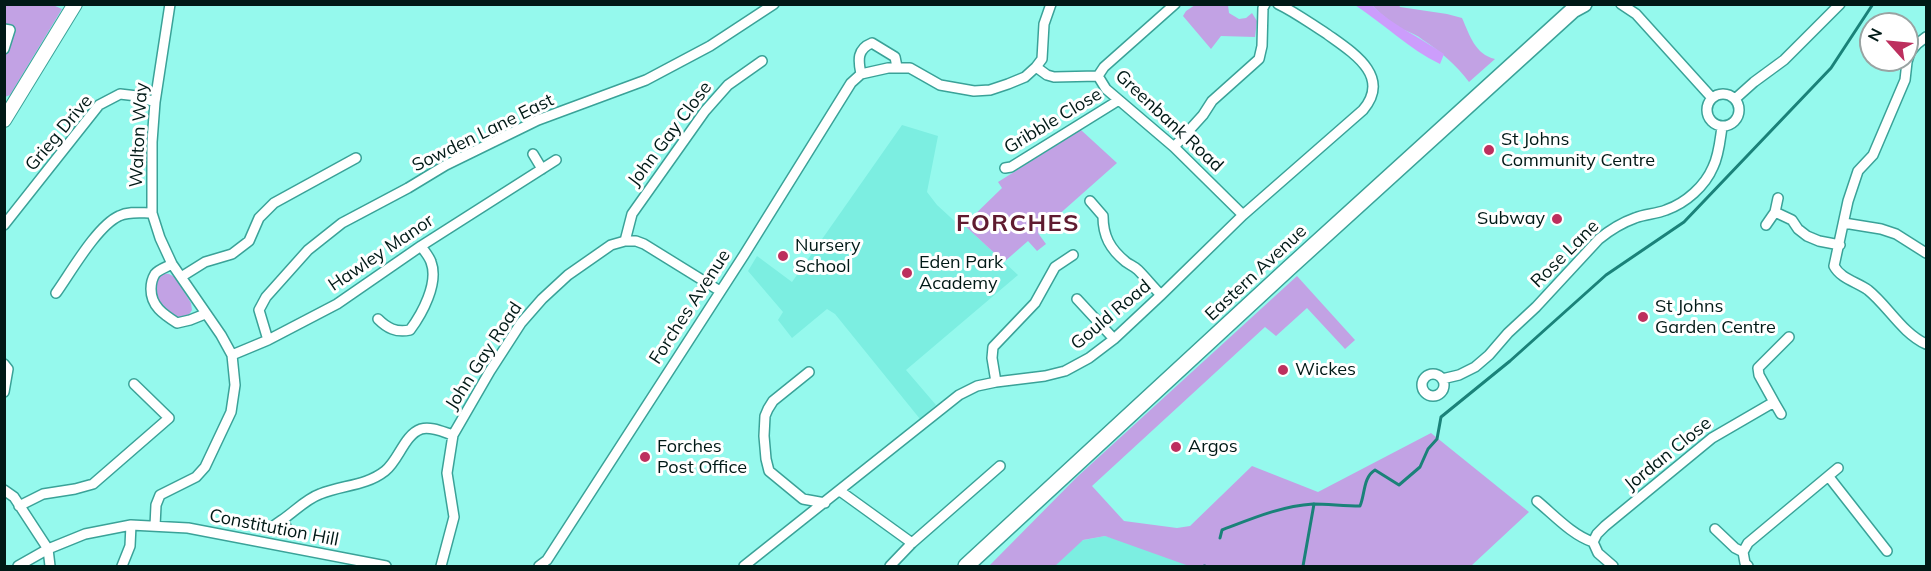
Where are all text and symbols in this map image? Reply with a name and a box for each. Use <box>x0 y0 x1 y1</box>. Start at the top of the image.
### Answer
north arrow <box>1859 12 1919 72</box>
text: N <box>1863 25 1886 45</box>
street label: Greenbank Road <box>1110 65 1228 177</box>
street label: John Gay Close <box>624 77 716 191</box>
street label: Walton Way <box>125 82 153 188</box>
street label: Gribble Close <box>1000 83 1106 159</box>
street label: Sowden Lane East <box>409 89 557 177</box>
street label: Grieg Drive <box>21 91 97 175</box>
place label: St Johns Community Centre <box>1501 129 1655 172</box>
marker: St Johns Community Centre <box>1482 143 1496 157</box>
place label: Subway <box>1477 208 1545 230</box>
street label: Hawley Manor <box>324 210 438 296</box>
district label: FORCHES <box>956 210 1080 238</box>
marker: Subway <box>1550 212 1564 226</box>
street label: Rose Lane <box>1527 216 1603 292</box>
street label: Eastern Avenue <box>1201 221 1311 325</box>
place label: Nursery School <box>795 235 861 278</box>
street label: Forches Avenue <box>645 246 735 368</box>
marker: Nursery School <box>776 249 790 263</box>
place label: Eden Park Academy <box>919 252 1003 294</box>
marker: Eden Park Academy <box>900 266 914 280</box>
street label: Gould Road <box>1067 275 1155 355</box>
place label: St Johns Garden Centre <box>1655 296 1776 338</box>
street label: John Gay Road <box>441 298 527 414</box>
marker: St Johns Garden Centre <box>1636 310 1650 324</box>
place label: Wickes <box>1295 359 1356 381</box>
marker: Wickes <box>1276 363 1290 377</box>
street label: Jordan Close <box>1620 413 1716 495</box>
place label: Forches Post Office <box>657 436 747 478</box>
place label: Argos <box>1188 436 1238 458</box>
marker: Argos <box>1169 440 1183 454</box>
marker: Forches Post Office <box>638 450 652 464</box>
street label: Constitution Hill <box>207 505 341 551</box>

